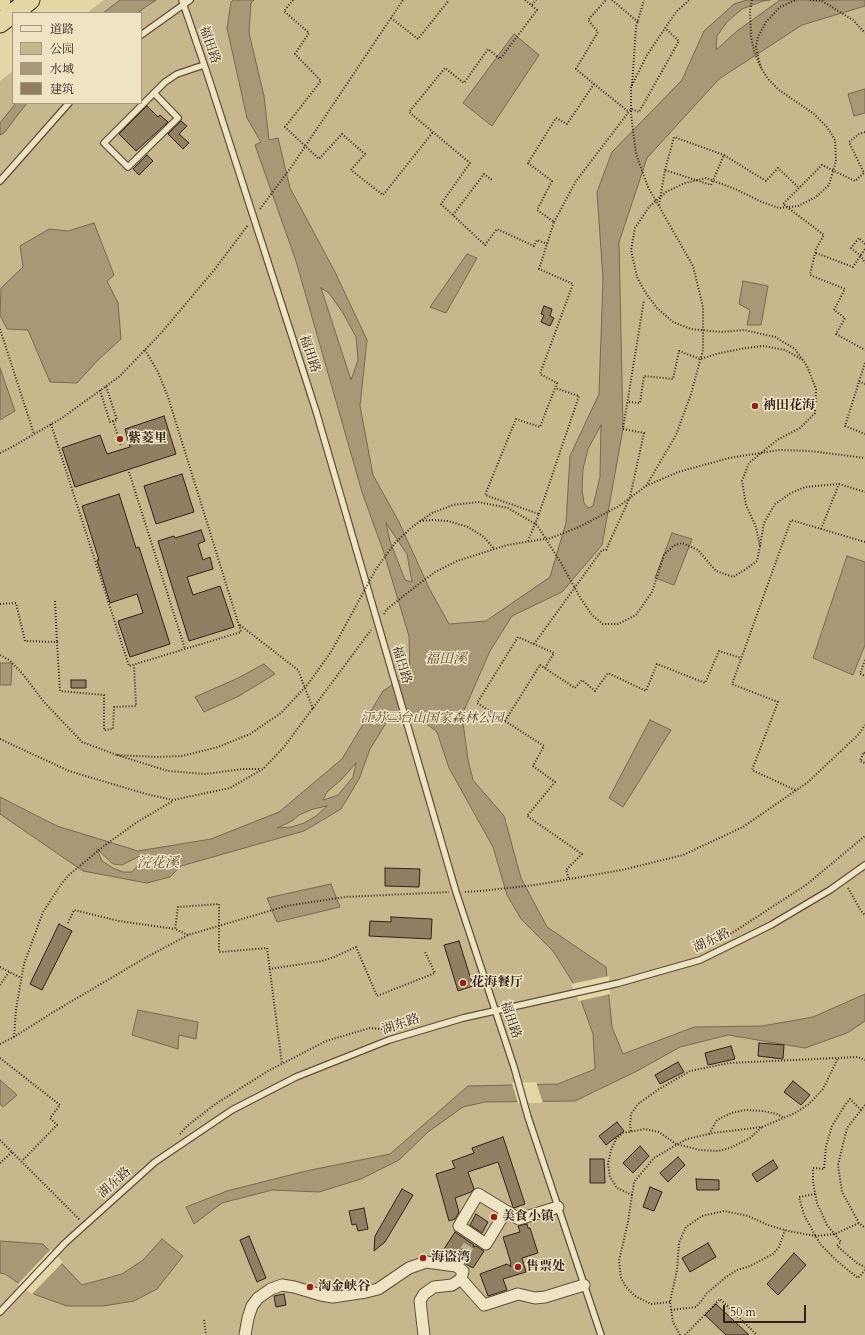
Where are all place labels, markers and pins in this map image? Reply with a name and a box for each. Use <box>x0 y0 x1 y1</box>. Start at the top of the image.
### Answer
place label: 衲田花海 <box>763 398 815 414</box>
marker: 衲田花海 <box>750 401 760 411</box>
place label: 紫菱里 <box>128 431 167 447</box>
marker: 紫菱里 <box>115 434 125 444</box>
place label: 花海餐厅 <box>471 975 523 991</box>
marker: 花海餐厅 <box>458 978 468 988</box>
place label: 美食小镇 <box>502 1209 554 1225</box>
marker: 美食小镇 <box>489 1212 499 1222</box>
place label: 海盗湾 <box>431 1250 470 1266</box>
marker: 海盗湾 <box>418 1253 428 1263</box>
place label: 售票处 <box>526 1259 565 1275</box>
marker: 售票处 <box>513 1262 523 1272</box>
place label: 淘金峡谷 <box>318 1279 370 1295</box>
marker: 淘金峡谷 <box>305 1282 315 1292</box>

